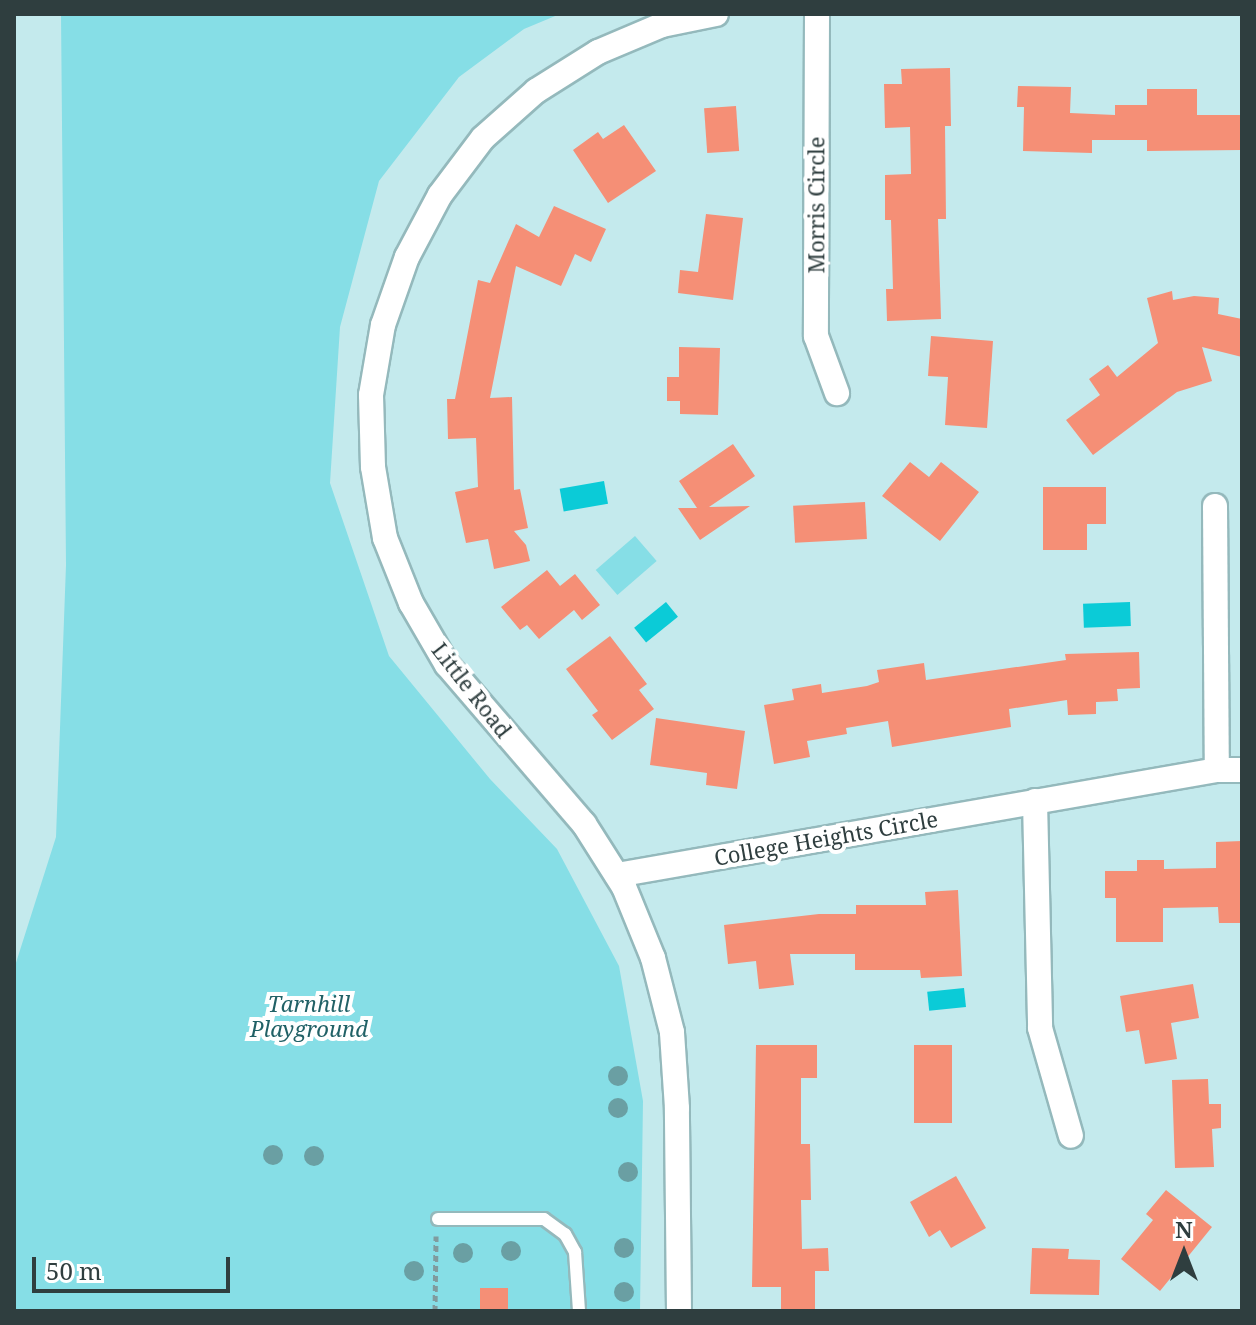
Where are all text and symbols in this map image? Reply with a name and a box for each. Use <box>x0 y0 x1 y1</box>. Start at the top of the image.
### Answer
street label: Morris Circle <box>803 136 829 274</box>
street label: Little Road <box>427 637 517 743</box>
street label: College Heights Circle <box>712 805 940 871</box>
park label: Tarnhill Playground <box>250 990 368 1042</box>
north arrow <box>1144 1213 1224 1293</box>
text: N <box>1175 1214 1193 1244</box>
scale bar <box>36 1241 234 1291</box>
text: 50 m <box>46 1254 102 1287</box>

